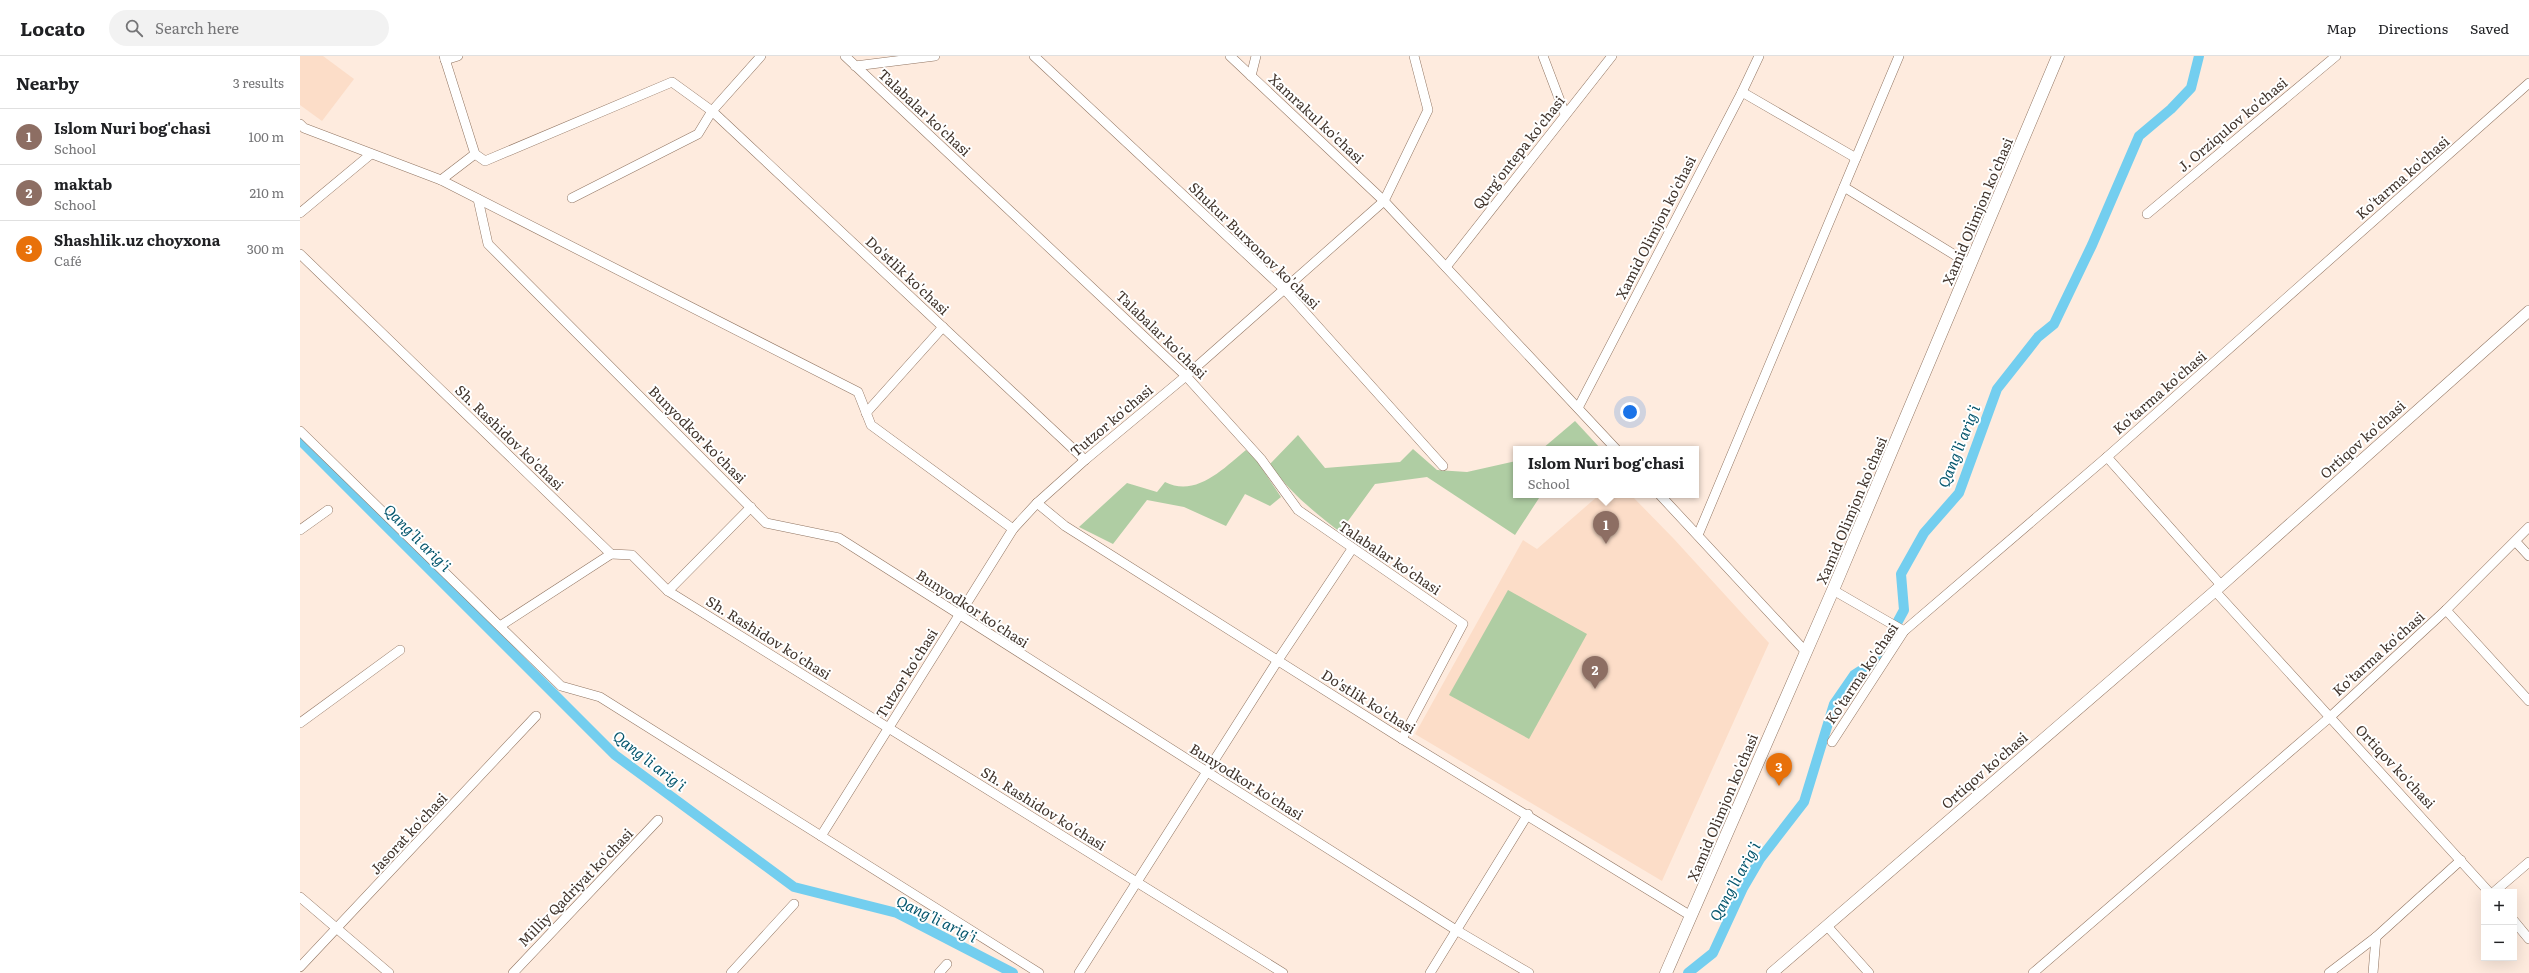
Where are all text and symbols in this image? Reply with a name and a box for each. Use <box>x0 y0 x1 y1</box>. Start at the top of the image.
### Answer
search box <box>109 10 389 46</box>
text: Locato <box>20 14 85 42</box>
text: Search here <box>155 16 239 39</box>
icon: search <box>123 17 145 39</box>
text: Map <box>2326 18 2356 38</box>
text: Directions <box>2378 18 2448 38</box>
text: Saved <box>2470 18 2509 38</box>
street label: Talabalar ko'chasi <box>874 64 976 160</box>
street label: Xamrakul ko'chasi <box>1265 69 1369 168</box>
text: Nearby <box>16 70 79 95</box>
street label: J. Orziqulov ko'chasi <box>2173 72 2291 176</box>
text: 3 results <box>233 73 284 92</box>
street label: Qurg'ontepa ko'chasi <box>1467 91 1569 213</box>
text: Islom Nuri bog'chasi <box>54 116 211 139</box>
text: 1 <box>26 127 32 146</box>
text: 100 m <box>248 127 284 146</box>
street label: Ko'tarma ko'chasi <box>2351 131 2453 223</box>
street label: Xamid Olimjon ko'chasi <box>1937 134 2017 288</box>
text: School <box>54 139 96 158</box>
street label: Xamid Olimjon ko'chasi <box>1610 152 1700 302</box>
text: maktab <box>54 172 112 195</box>
street label: Shukur Burxonov ko'chasi <box>1185 177 1325 313</box>
text: 2 <box>26 183 32 202</box>
text: 210 m <box>249 183 284 202</box>
text: School <box>54 195 96 214</box>
text: Shashlik.uz choyxona <box>54 228 220 251</box>
street label: Do'stlik ko'chasi <box>862 231 954 319</box>
text: 3 <box>25 239 33 258</box>
text: 300 m <box>247 239 284 258</box>
text: Café <box>54 251 82 270</box>
street label: Talabalar ko'chasi <box>1112 285 1212 383</box>
street label: Ko'tarma ko'chasi <box>2108 346 2210 438</box>
street label: Tutzor ko'chasi <box>1065 379 1157 460</box>
street label: Sh. Rashidov ko'chasi <box>451 380 569 494</box>
street label: Bunyodkor ko'chasi <box>645 381 751 487</box>
street label: Ortiqov ko'chasi <box>2315 395 2409 483</box>
water label: Qang'li arig'i <box>1931 401 1985 491</box>
your location <box>1620 402 1640 422</box>
street label: Xamid Olimjon ko'chasi <box>1811 433 1891 587</box>
popup <box>1513 446 1699 498</box>
text: Islom Nuri bog'chasi <box>1528 451 1684 474</box>
text: School <box>1528 474 1570 493</box>
water label: Qang'li arig'i <box>379 498 457 576</box>
pin: 1 <box>1593 511 1619 544</box>
street label: Talabalar ko'chasi <box>1335 515 1446 599</box>
street label: Bunyodkor ko'chasi <box>913 564 1033 652</box>
street label: Sh. Rashidov ko'chasi <box>703 590 836 684</box>
street label: Ko'tarma ko'chasi <box>2328 606 2429 700</box>
street label: Ko'tarma ko'chasi <box>1820 618 1902 727</box>
street label: Tutzor ko'chasi <box>870 624 942 722</box>
pin: 2 <box>1582 656 1608 689</box>
street label: Do'stlik ko'chasi <box>1318 664 1420 738</box>
street label: Ortiqov ko'chasi <box>2352 719 2441 813</box>
water label: Qang'li arig'i <box>608 724 692 796</box>
street label: Ortiqov ko'chasi <box>1936 727 2032 813</box>
street label: Xamid Olimjon ko'chasi <box>1682 730 1762 884</box>
street label: Bunyodkor ko'chasi <box>1186 738 1308 824</box>
pin: 3 <box>1766 753 1792 786</box>
street label: Sh. Rashidov ko'chasi <box>978 761 1111 855</box>
street label: Jasorat ko'chasi <box>365 788 451 878</box>
street label: Milliy Qadriyat ko'chasi <box>513 823 637 951</box>
water label: Qang'li arig'i <box>1703 837 1766 925</box>
water label: Qang'li arig'i <box>893 888 982 948</box>
map controls <box>2481 889 2517 961</box>
button: + <box>2481 889 2517 925</box>
button: − <box>2481 925 2517 961</box>

